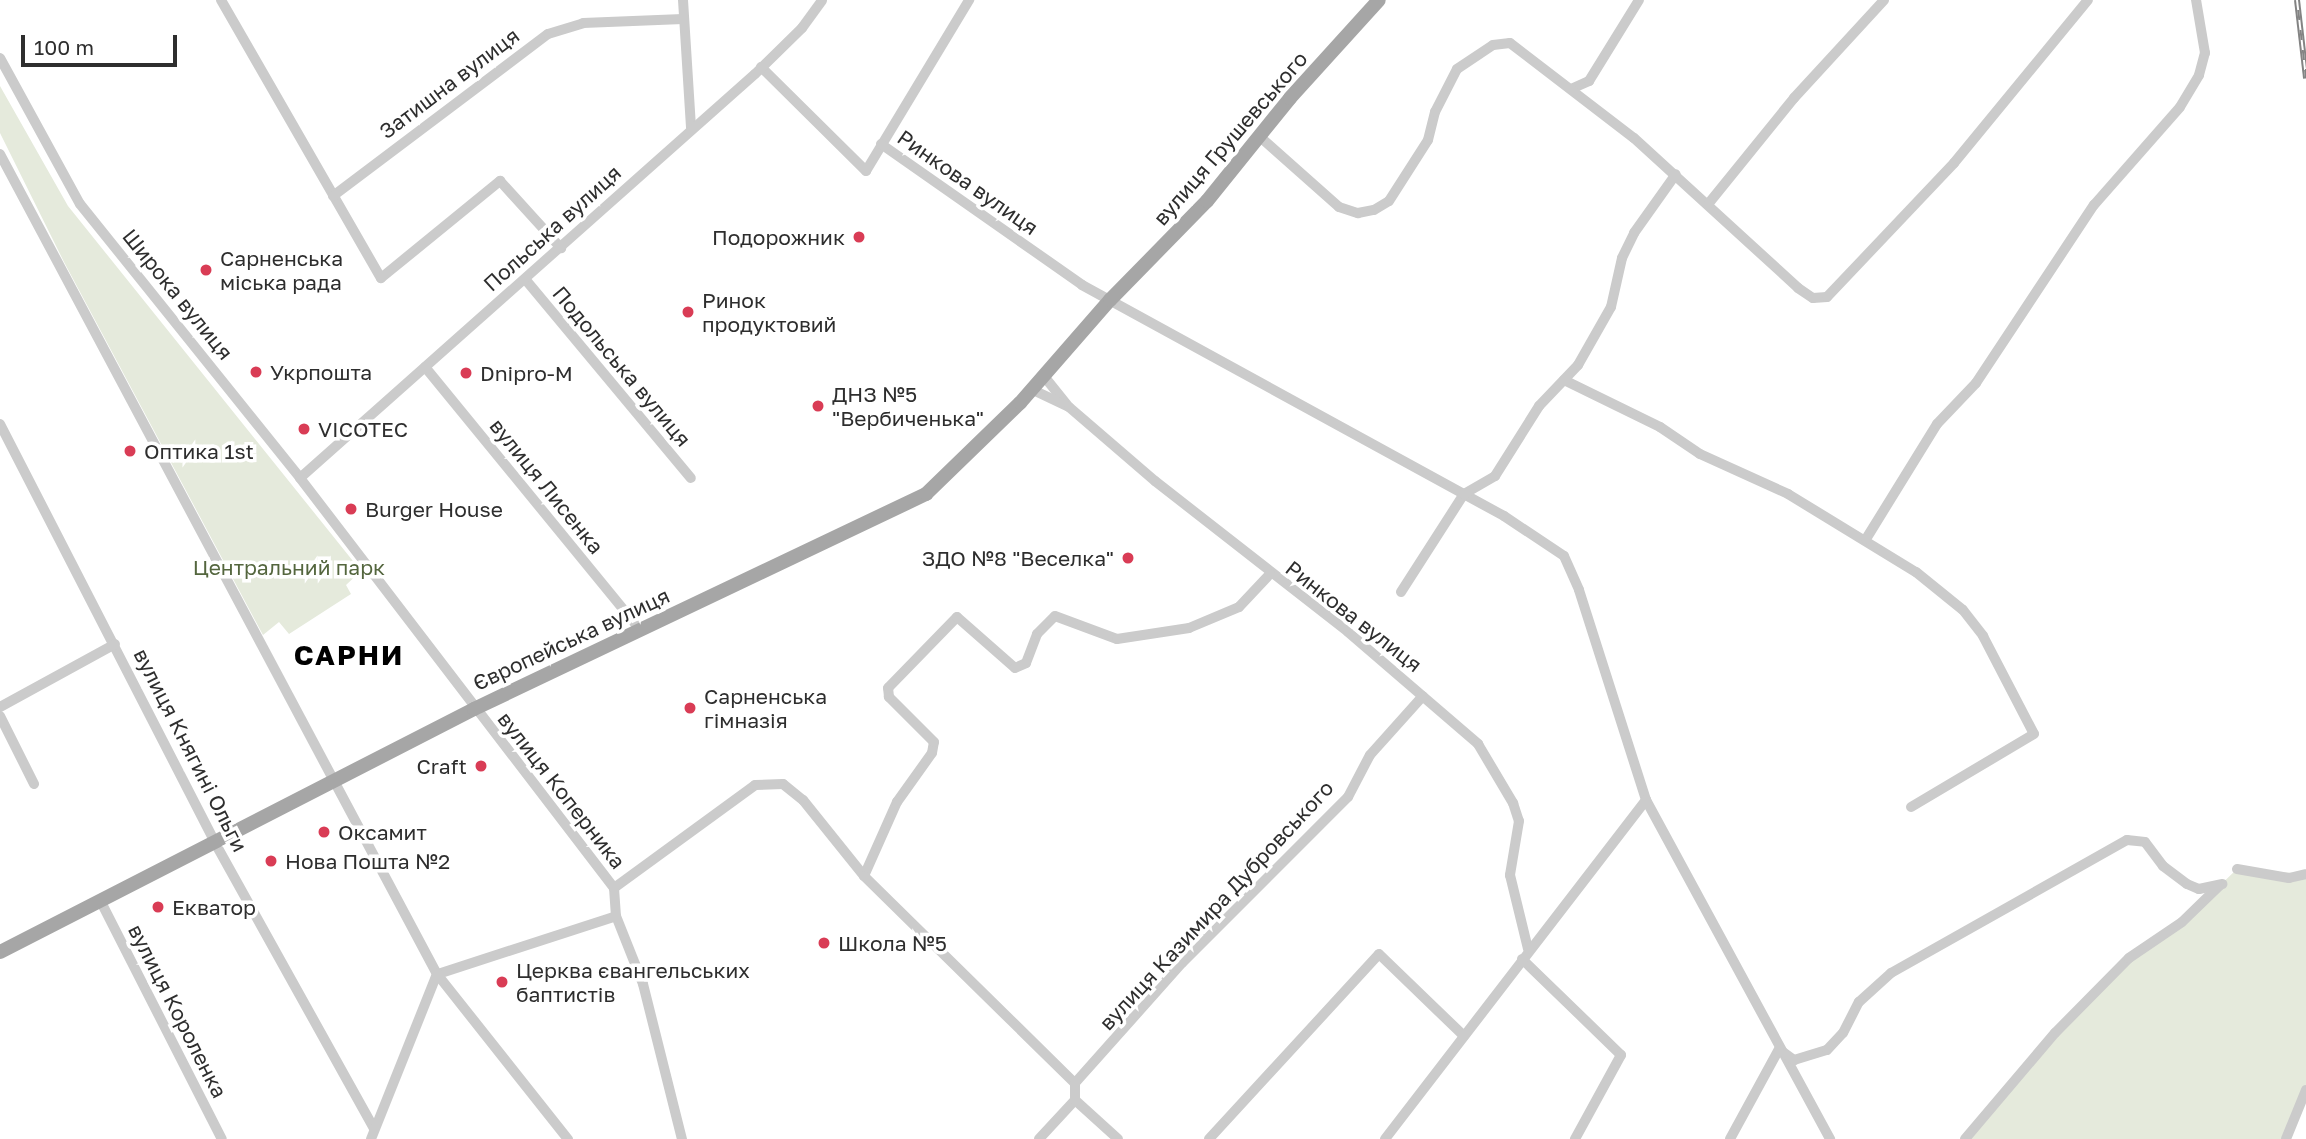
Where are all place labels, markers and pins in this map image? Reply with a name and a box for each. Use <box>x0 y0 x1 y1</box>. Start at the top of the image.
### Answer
place label: Подорожник <box>712 224 845 250</box>
marker: Подорожник <box>851 229 867 245</box>
place label: Сарненська міська рада <box>220 245 343 295</box>
marker: Сарненська міська рада <box>198 262 214 278</box>
place label: Ринок продуктовий <box>702 287 836 337</box>
marker: Ринок продуктовий <box>680 304 696 320</box>
place label: Укрпошта <box>270 359 372 385</box>
place label: Dnipro-M <box>480 360 573 386</box>
marker: Укрпошта <box>248 364 264 380</box>
marker: Dnipro-M <box>458 365 474 381</box>
place label: ДНЗ №5 "Вербиченька" <box>832 381 984 431</box>
marker: ДНЗ №5 "Вербиченька" <box>810 398 826 414</box>
place label: VICOTEC <box>318 416 408 442</box>
marker: VICOTEC <box>296 421 312 437</box>
place label: Оптика 1st <box>144 438 254 464</box>
marker: Оптика 1st <box>122 443 138 459</box>
place label: Burger House <box>365 496 503 522</box>
marker: Burger House <box>343 501 359 517</box>
place label: ЗДО №8 "Веселка" <box>922 545 1114 571</box>
marker: ЗДО №8 "Веселка" <box>1120 550 1136 566</box>
place label: Сарненська гімназія <box>704 683 827 733</box>
marker: Сарненська гімназія <box>682 700 698 716</box>
place label: Craft <box>417 753 467 779</box>
marker: Craft <box>473 758 489 774</box>
place label: Оксамит <box>338 819 427 845</box>
marker: Оксамит <box>316 824 332 840</box>
place label: Нова Пошта №2 <box>285 848 450 874</box>
marker: Нова Пошта №2 <box>263 853 279 869</box>
place label: Екватор <box>172 894 256 920</box>
marker: Екватор <box>150 899 166 915</box>
place label: Школа №5 <box>838 930 947 956</box>
marker: Школа №5 <box>816 935 832 951</box>
place label: Церква євангельських баптистів <box>516 957 750 1007</box>
marker: Церква євангельських баптистів <box>494 974 510 990</box>

